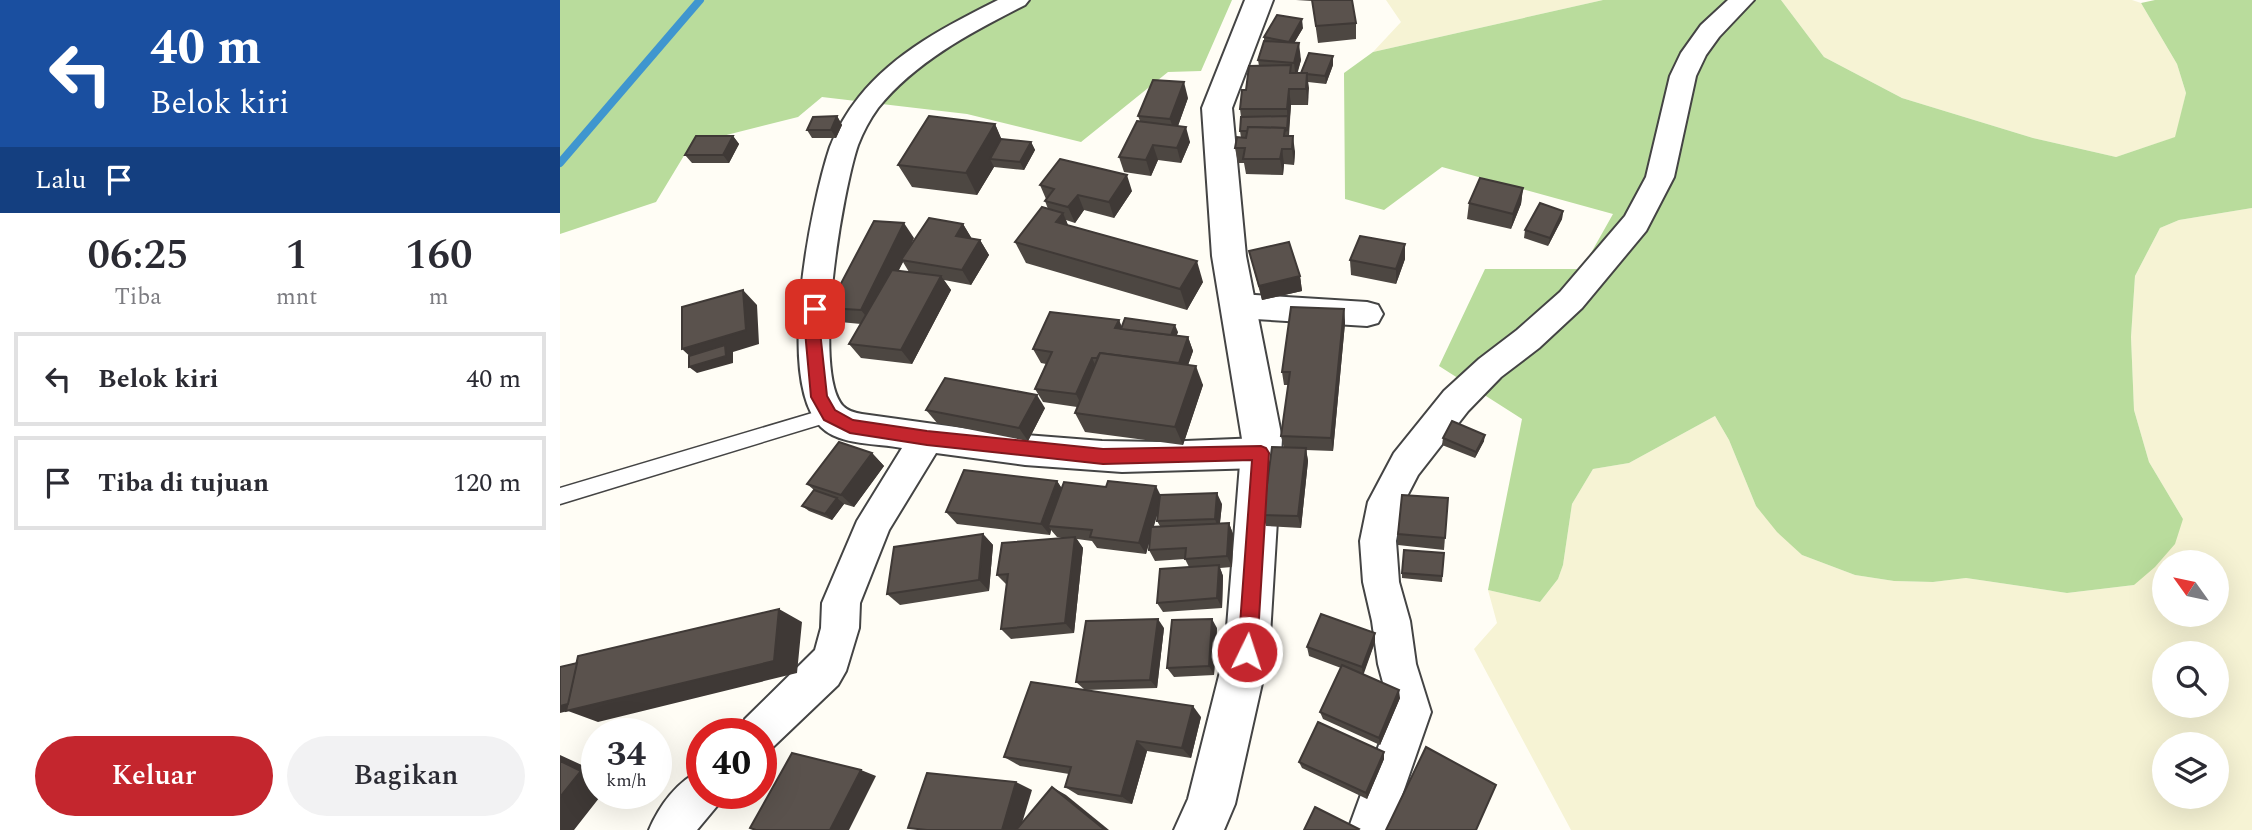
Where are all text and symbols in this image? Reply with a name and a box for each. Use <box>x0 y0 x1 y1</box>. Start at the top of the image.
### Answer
text: 40 m <box>150 11 261 86</box>
icon: left <box>35 28 126 119</box>
text: Belok kiri <box>150 79 289 128</box>
text: Lalu <box>35 160 86 200</box>
icon: arrive <box>100 161 138 199</box>
text: 06:25 <box>88 224 189 287</box>
text: 1 <box>285 224 308 287</box>
text: 160 <box>405 224 472 287</box>
pin <box>785 279 845 339</box>
text: Tiba <box>115 280 162 315</box>
text: mnt <box>276 280 317 315</box>
text: m <box>429 280 449 315</box>
icon: arrive <box>796 290 834 328</box>
text: Belok kiri <box>98 359 218 399</box>
text: 40 m <box>466 359 521 399</box>
icon: left <box>39 360 77 398</box>
text: Tiba di tujuan <box>98 463 269 503</box>
text: 120 m <box>453 463 521 503</box>
icon: arrive <box>39 464 77 502</box>
north arrow <box>2152 550 2230 626</box>
map controls <box>2152 550 2229 809</box>
position arrow <box>1210 615 1284 689</box>
button: search <box>2152 641 2229 718</box>
speed limit sign: 40 <box>686 718 777 809</box>
text: 34 <box>607 728 646 781</box>
button: layers <box>2152 732 2229 809</box>
button: Keluar <box>35 736 273 816</box>
button: Bagikan <box>287 736 525 816</box>
text: km/h <box>606 767 647 794</box>

